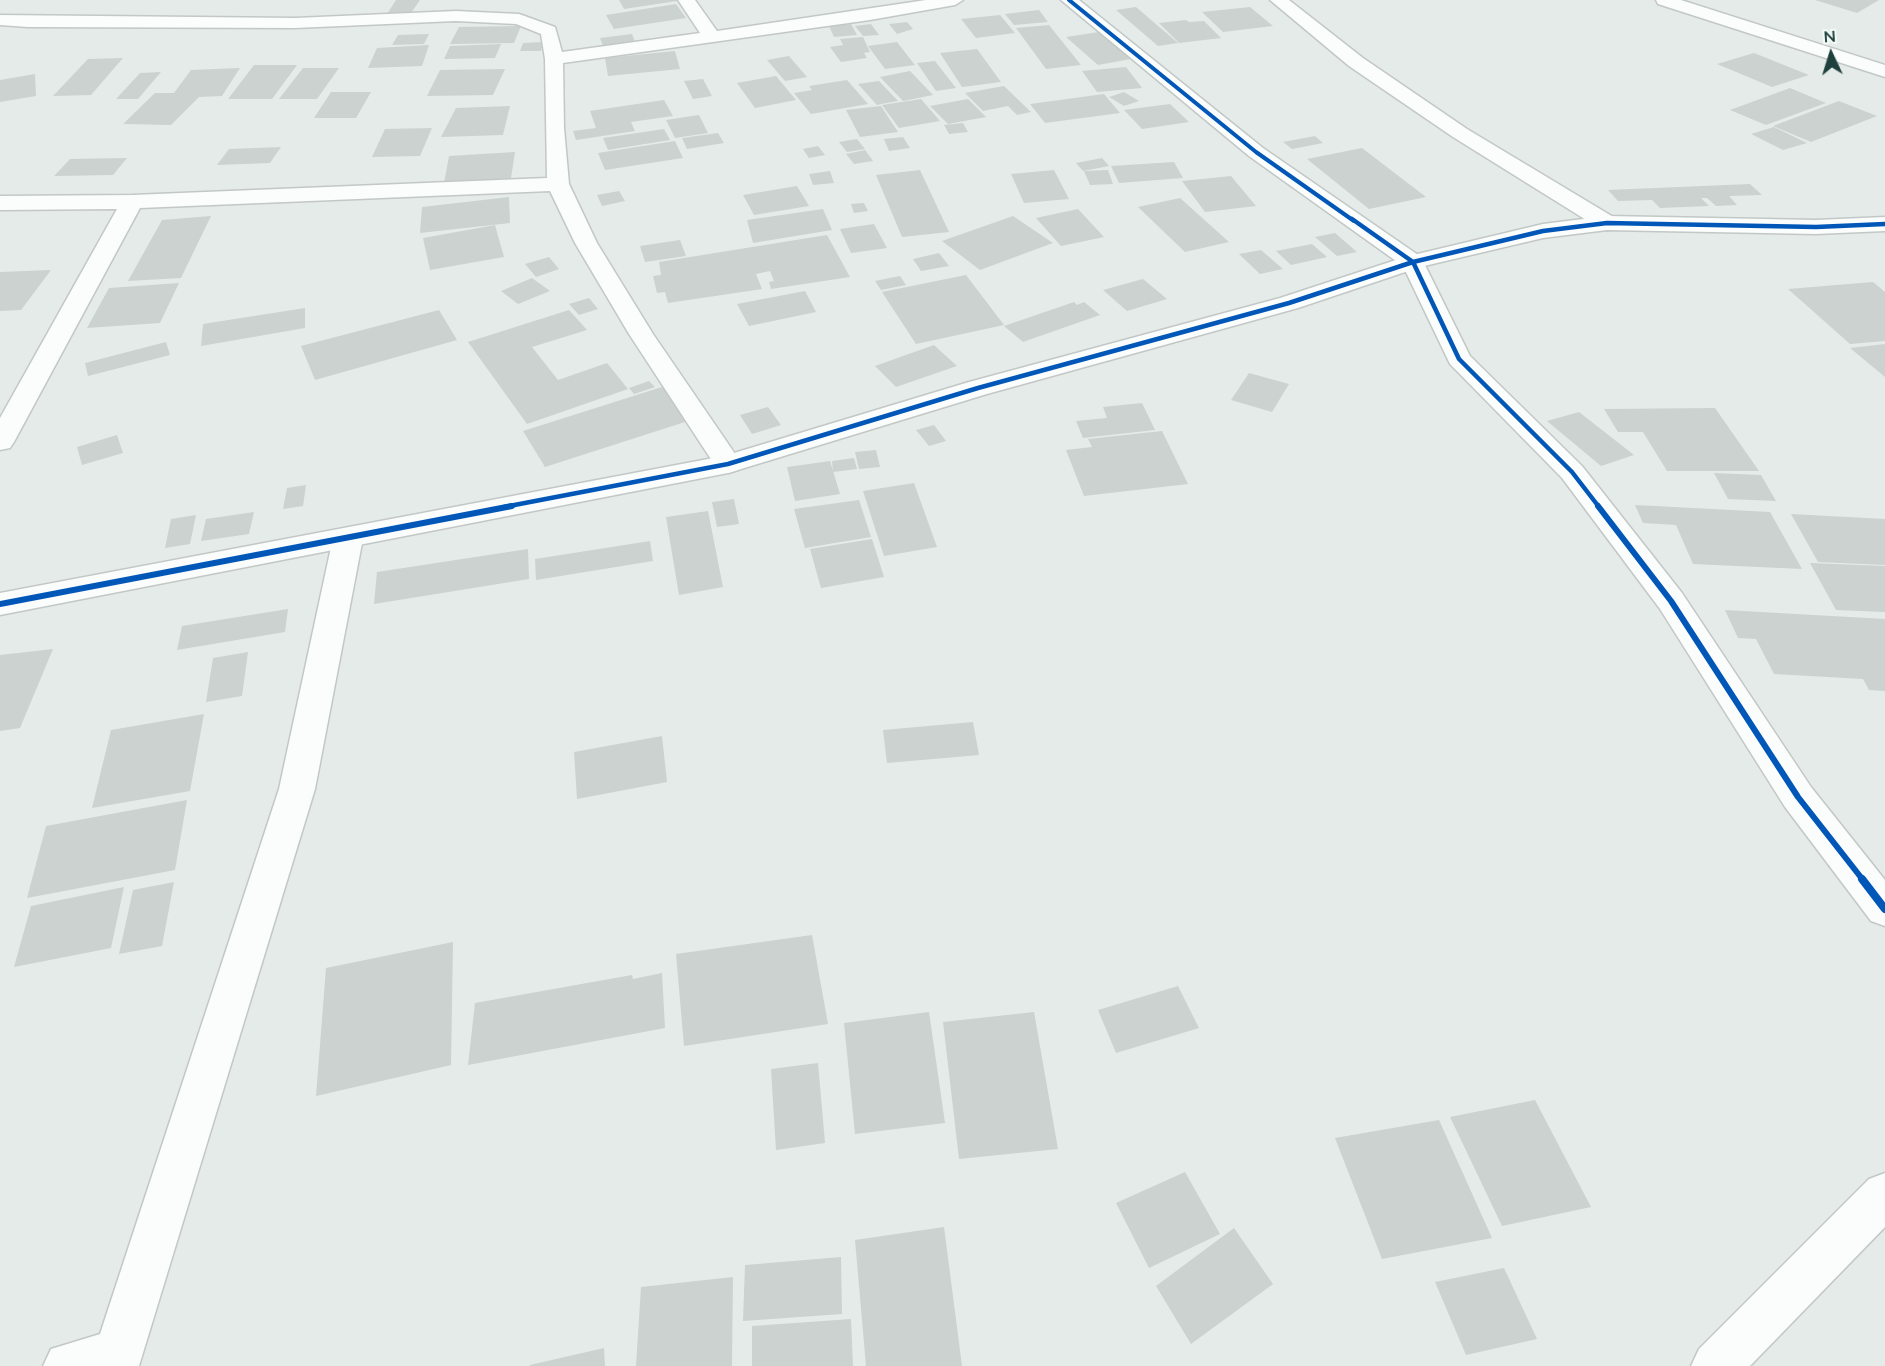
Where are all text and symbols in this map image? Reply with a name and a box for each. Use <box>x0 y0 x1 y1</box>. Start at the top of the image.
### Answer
north arrow <box>1801 24 1861 84</box>
text: N <box>1823 26 1837 45</box>

